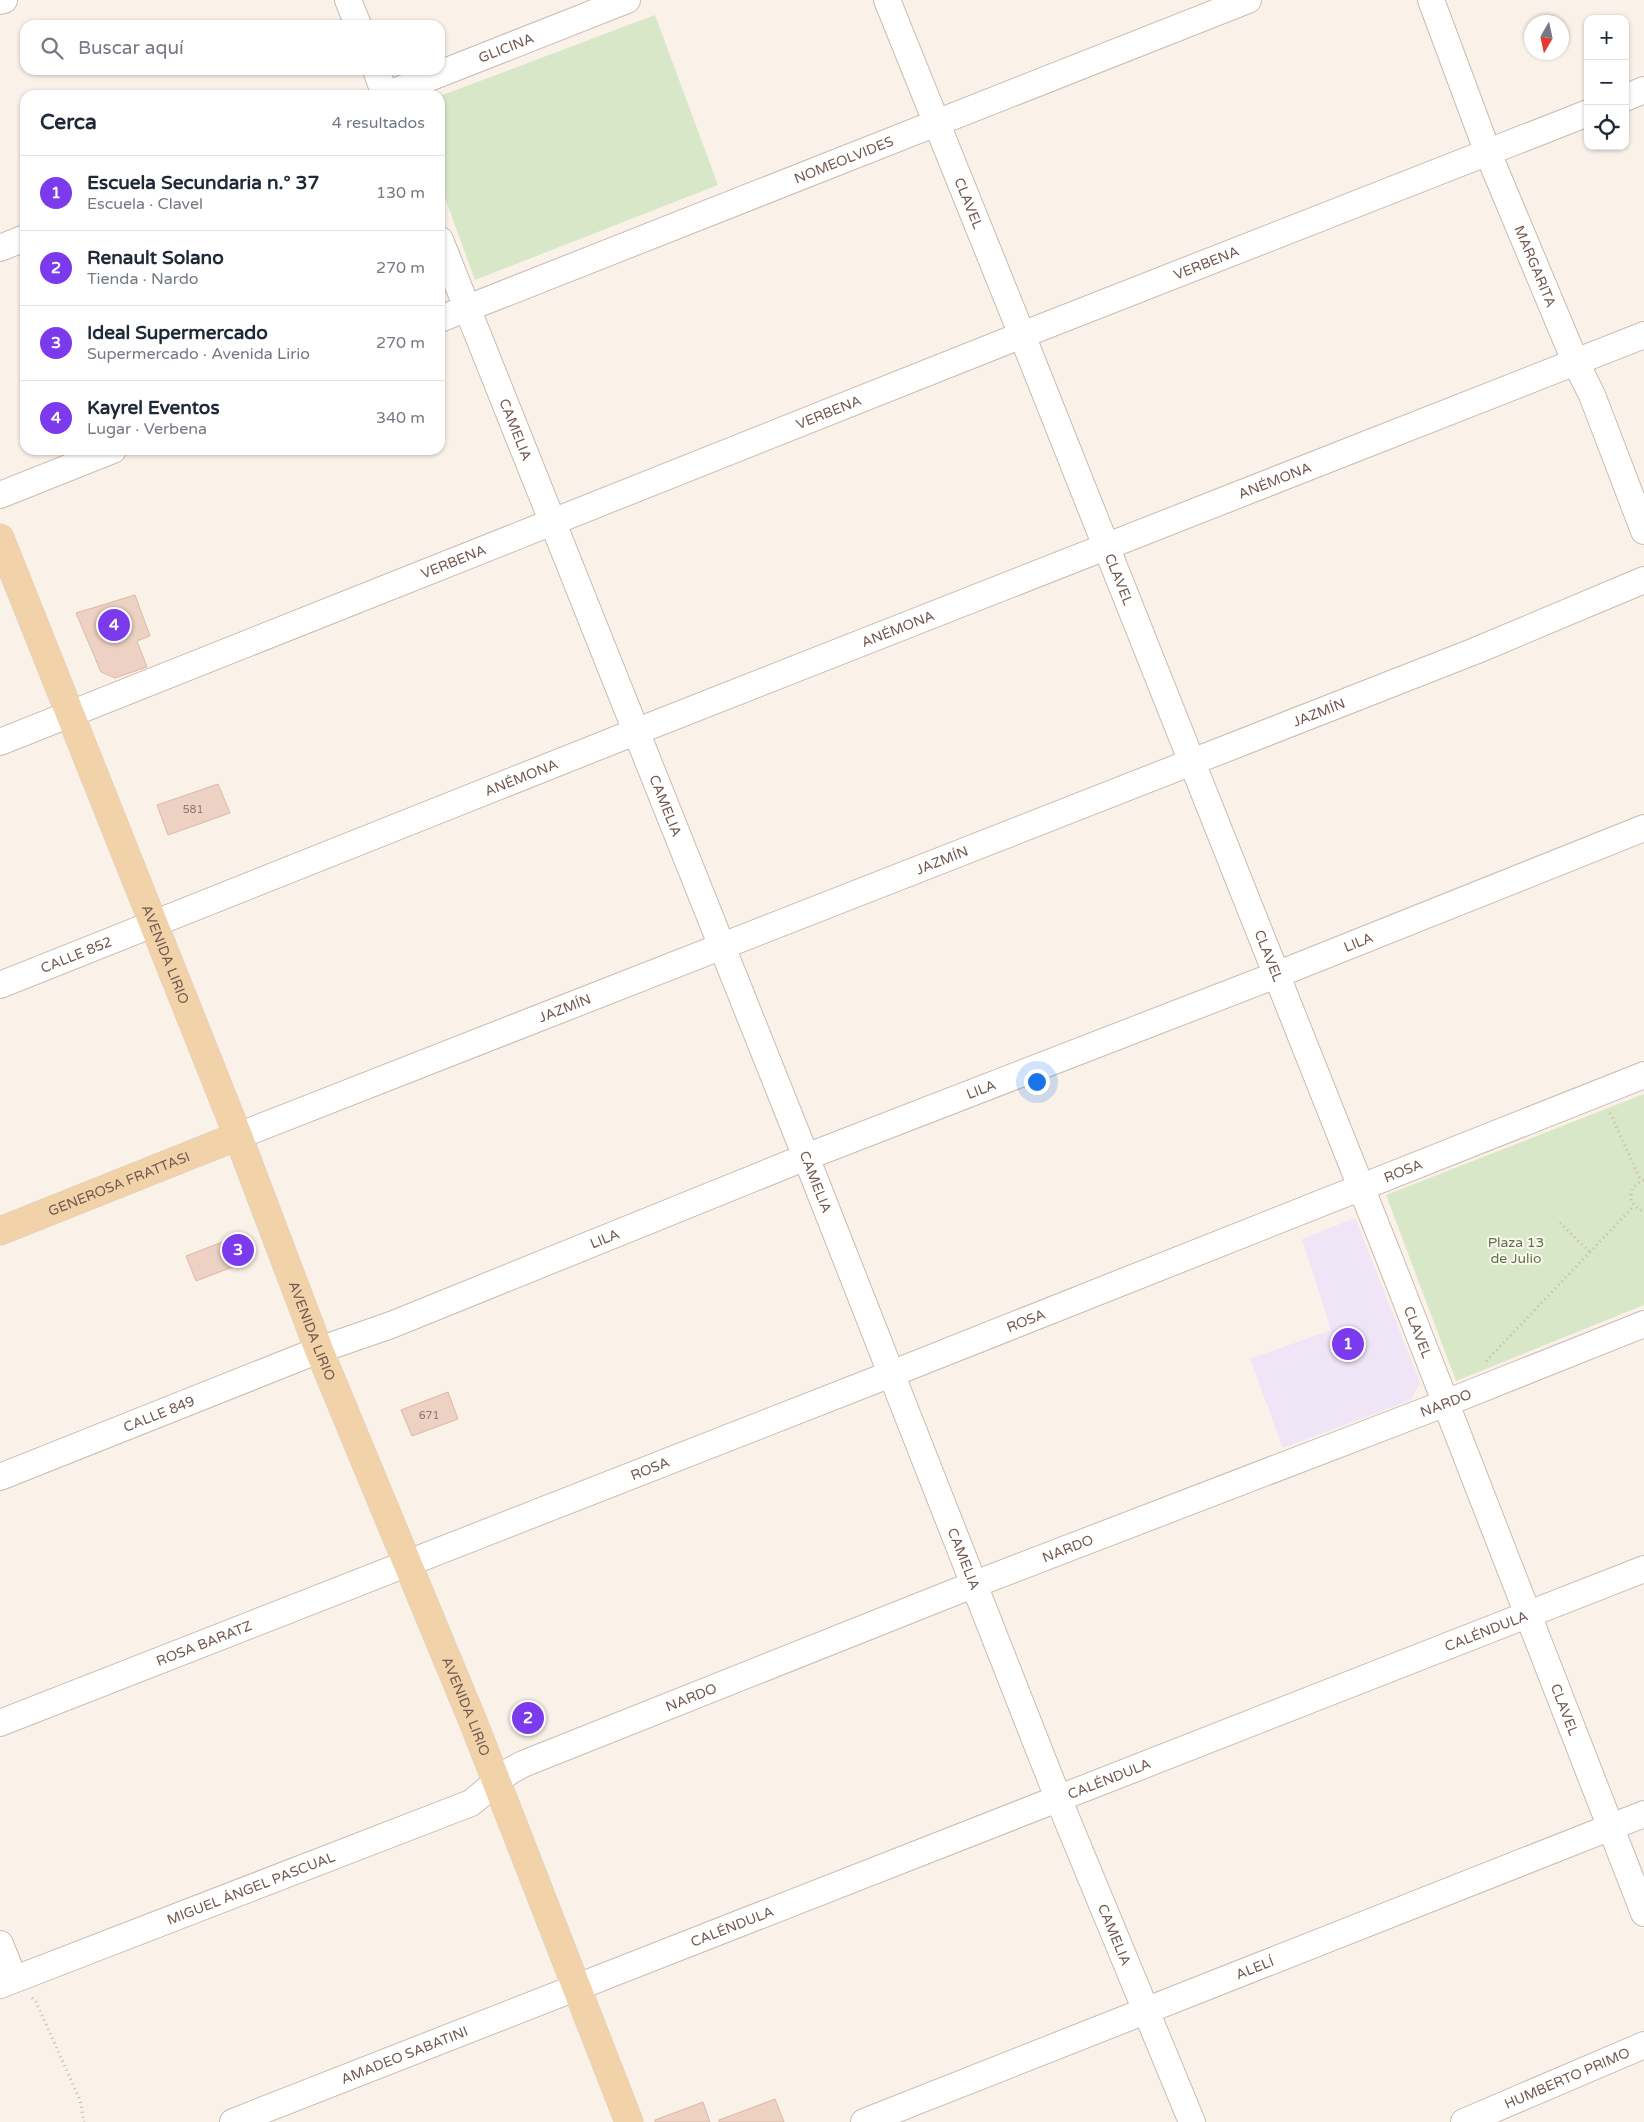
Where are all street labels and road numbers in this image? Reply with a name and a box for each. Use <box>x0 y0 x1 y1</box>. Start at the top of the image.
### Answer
street label: GLICINA <box>476 29 536 66</box>
street label: NOMEOLVIDES <box>791 132 896 187</box>
street label: CLAVEL <box>951 175 987 231</box>
street label: MARGARITA <box>1511 223 1560 310</box>
street label: VERBENA <box>1171 242 1241 283</box>
street label: VERBENA <box>794 391 864 433</box>
street label: CAMELIA <box>496 396 536 463</box>
street label: ANÉMONA <box>1236 458 1314 502</box>
street label: VERBENA <box>418 541 489 582</box>
street label: CLAVEL <box>1101 551 1137 607</box>
street label: ANÉMONA <box>859 607 937 651</box>
street label: JAZMÍN <box>1290 694 1347 730</box>
street label: ANÉMONA <box>482 755 560 800</box>
street label: CAMELIA <box>646 772 686 839</box>
street label: JAZMÍN <box>913 842 970 878</box>
street label: AVENIDA LIRIO <box>138 902 193 1006</box>
street label: CLAVEL <box>1251 927 1287 984</box>
street label: LILA <box>1341 929 1376 956</box>
street label: CALLE 852 <box>38 933 114 976</box>
street label: JAZMÍN <box>536 990 593 1026</box>
street label: LILA <box>964 1076 998 1103</box>
street label: GENEROSA FRATTASI <box>46 1148 192 1219</box>
street label: CAMELIA <box>796 1148 836 1215</box>
street label: ROSA <box>1381 1155 1425 1186</box>
street label: LILA <box>587 1225 622 1252</box>
street label: AVENIDA LIRIO <box>285 1279 339 1383</box>
street label: CLAVEL <box>1400 1304 1436 1360</box>
street label: ROSA <box>1004 1305 1048 1336</box>
street label: NARDO <box>1418 1385 1474 1421</box>
street label: CALLE 849 <box>121 1392 197 1436</box>
street label: ROSA <box>628 1453 672 1484</box>
street label: CAMELIA <box>944 1525 984 1592</box>
street label: NARDO <box>1040 1531 1096 1566</box>
street label: CALÉNDULA <box>1442 1607 1530 1655</box>
street label: ROSA BARATZ <box>154 1617 254 1670</box>
street label: AVENIDA LIRIO <box>439 1654 494 1758</box>
street label: NARDO <box>663 1679 719 1715</box>
street label: CLAVEL <box>1547 1681 1583 1738</box>
street label: CALÉNDULA <box>1065 1755 1153 1803</box>
street label: MIGUEL ÁNGEL PASCUAL <box>164 1848 337 1928</box>
street label: CAMELIA <box>1094 1901 1135 1968</box>
street label: CALÉNDULA <box>688 1902 776 1950</box>
street label: ALELÍ <box>1233 1953 1276 1983</box>
street label: AMADEO SABATINI <box>338 2022 470 2087</box>
street label: HUMBERTO PRIMO <box>1502 2044 1632 2112</box>

